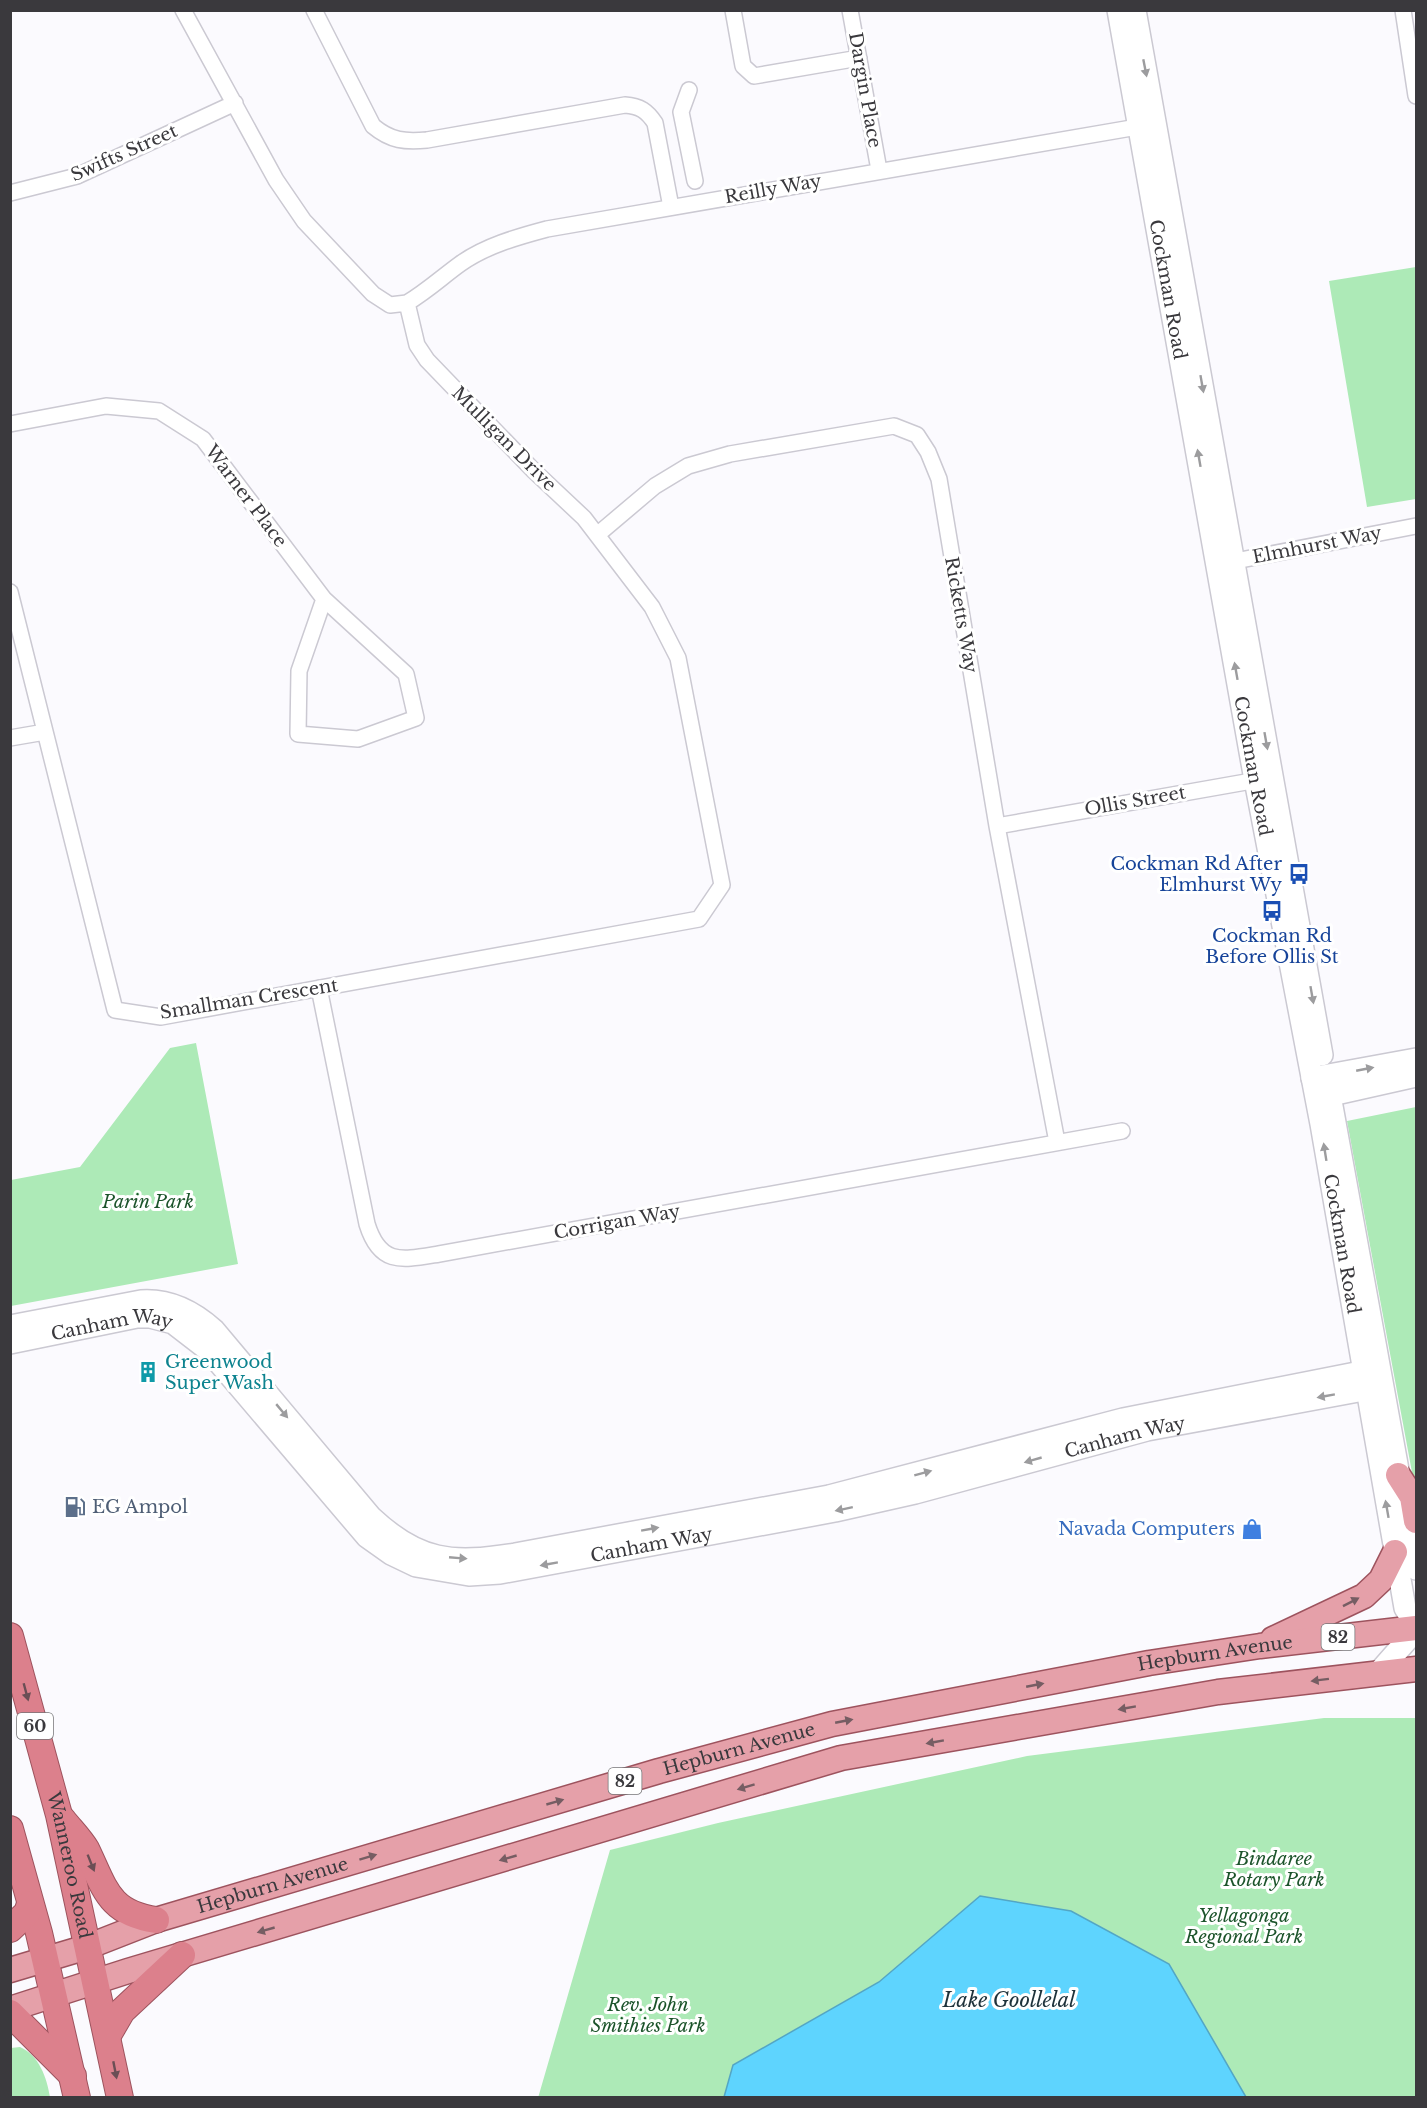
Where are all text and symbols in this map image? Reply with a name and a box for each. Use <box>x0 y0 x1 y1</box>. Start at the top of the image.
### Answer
street label: Dargin Place <box>844 30 886 150</box>
one-way arrow <box>1141 59 1150 78</box>
street label: Swifts Street <box>67 120 181 186</box>
street label: Reilly Way <box>723 170 824 208</box>
street label: Cockman Road <box>1144 218 1191 361</box>
one-way arrow <box>1197 375 1206 394</box>
street label: Mulligan Drive <box>447 382 561 496</box>
street label: Warner Place <box>200 440 292 551</box>
one-way arrow <box>1194 449 1203 468</box>
street label: Elmhurst Way <box>1250 522 1384 568</box>
street label: Ricketts Way <box>940 555 982 675</box>
one-way arrow <box>1231 661 1240 680</box>
street label: Cockman Road <box>1229 694 1277 838</box>
one-way arrow <box>1262 732 1271 751</box>
street label: Ollis Street <box>1083 781 1187 821</box>
place label: Cockman Rd After Elmhurst Wy <box>1111 853 1282 896</box>
bus stop icon: Cockman Rd After Elmhurst Wy <box>1287 862 1311 886</box>
bus stop icon: Cockman Rd Before Ollis St <box>1260 899 1284 923</box>
place label: Cockman Rd Before Ollis St <box>1205 925 1339 968</box>
street label: Smallman Crescent <box>158 974 340 1024</box>
one-way arrow <box>1308 986 1317 1005</box>
one-way arrow <box>1355 1064 1374 1073</box>
one-way arrow <box>1321 1142 1330 1161</box>
street label: Cockman Road <box>1319 1172 1365 1316</box>
park label: Parin Park <box>101 1191 194 1213</box>
street label: Corrigan Way <box>552 1200 682 1244</box>
street label: Canham Way <box>49 1306 176 1345</box>
place label: Greenwood Super Wash <box>165 1351 274 1394</box>
building icon: Greenwood Super Wash <box>136 1360 160 1384</box>
one-way arrow <box>1316 1392 1335 1401</box>
one-way arrow <box>276 1403 289 1419</box>
street label: Canham Way <box>1062 1412 1188 1463</box>
one-way arrow <box>1024 1456 1042 1466</box>
one-way arrow <box>914 1467 932 1477</box>
fuel station icon: EG Ampol <box>63 1495 87 1519</box>
place label: EG Ampol <box>92 1496 188 1518</box>
one-way arrow <box>1383 1500 1392 1519</box>
one-way arrow <box>835 1505 854 1514</box>
shop icon: Navada Computers <box>1240 1517 1264 1541</box>
place label: Navada Computers <box>1058 1518 1235 1540</box>
street label: Canham Way <box>589 1523 715 1567</box>
one-way arrow <box>641 1524 660 1533</box>
one-way arrow <box>448 1554 467 1563</box>
one-way arrow <box>540 1560 559 1569</box>
one-way arrow <box>1342 1598 1359 1607</box>
road number: 82 <box>1322 1624 1354 1650</box>
street label: Hepburn Avenue <box>1136 1631 1294 1676</box>
one-way arrow <box>1310 1675 1329 1685</box>
one-way arrow <box>1026 1680 1045 1689</box>
one-way arrow <box>21 1683 31 1702</box>
one-way arrow <box>1117 1704 1136 1713</box>
road number: 60 <box>17 1713 53 1739</box>
one-way arrow <box>835 1716 854 1725</box>
street label: Hepburn Avenue <box>661 1718 818 1780</box>
one-way arrow <box>925 1737 944 1746</box>
road number: 82 <box>608 1768 642 1794</box>
one-way arrow <box>737 1783 755 1792</box>
street label: Wanneroo Road <box>42 1788 96 1941</box>
one-way arrow <box>546 1797 564 1806</box>
park label: Bindaree Rotary Park <box>1222 1848 1325 1891</box>
one-way arrow <box>359 1852 377 1861</box>
street label: Hepburn Avenue <box>194 1853 351 1918</box>
one-way arrow <box>87 1854 96 1872</box>
one-way arrow <box>499 1854 517 1863</box>
park label: Yellagonga Regional Park <box>1184 1905 1303 1948</box>
one-way arrow <box>257 1926 275 1935</box>
water label: Lake Goollelal <box>942 1988 1076 2012</box>
park label: Rev. John Smithies Park <box>591 1994 705 2037</box>
one-way arrow <box>111 2060 120 2079</box>

